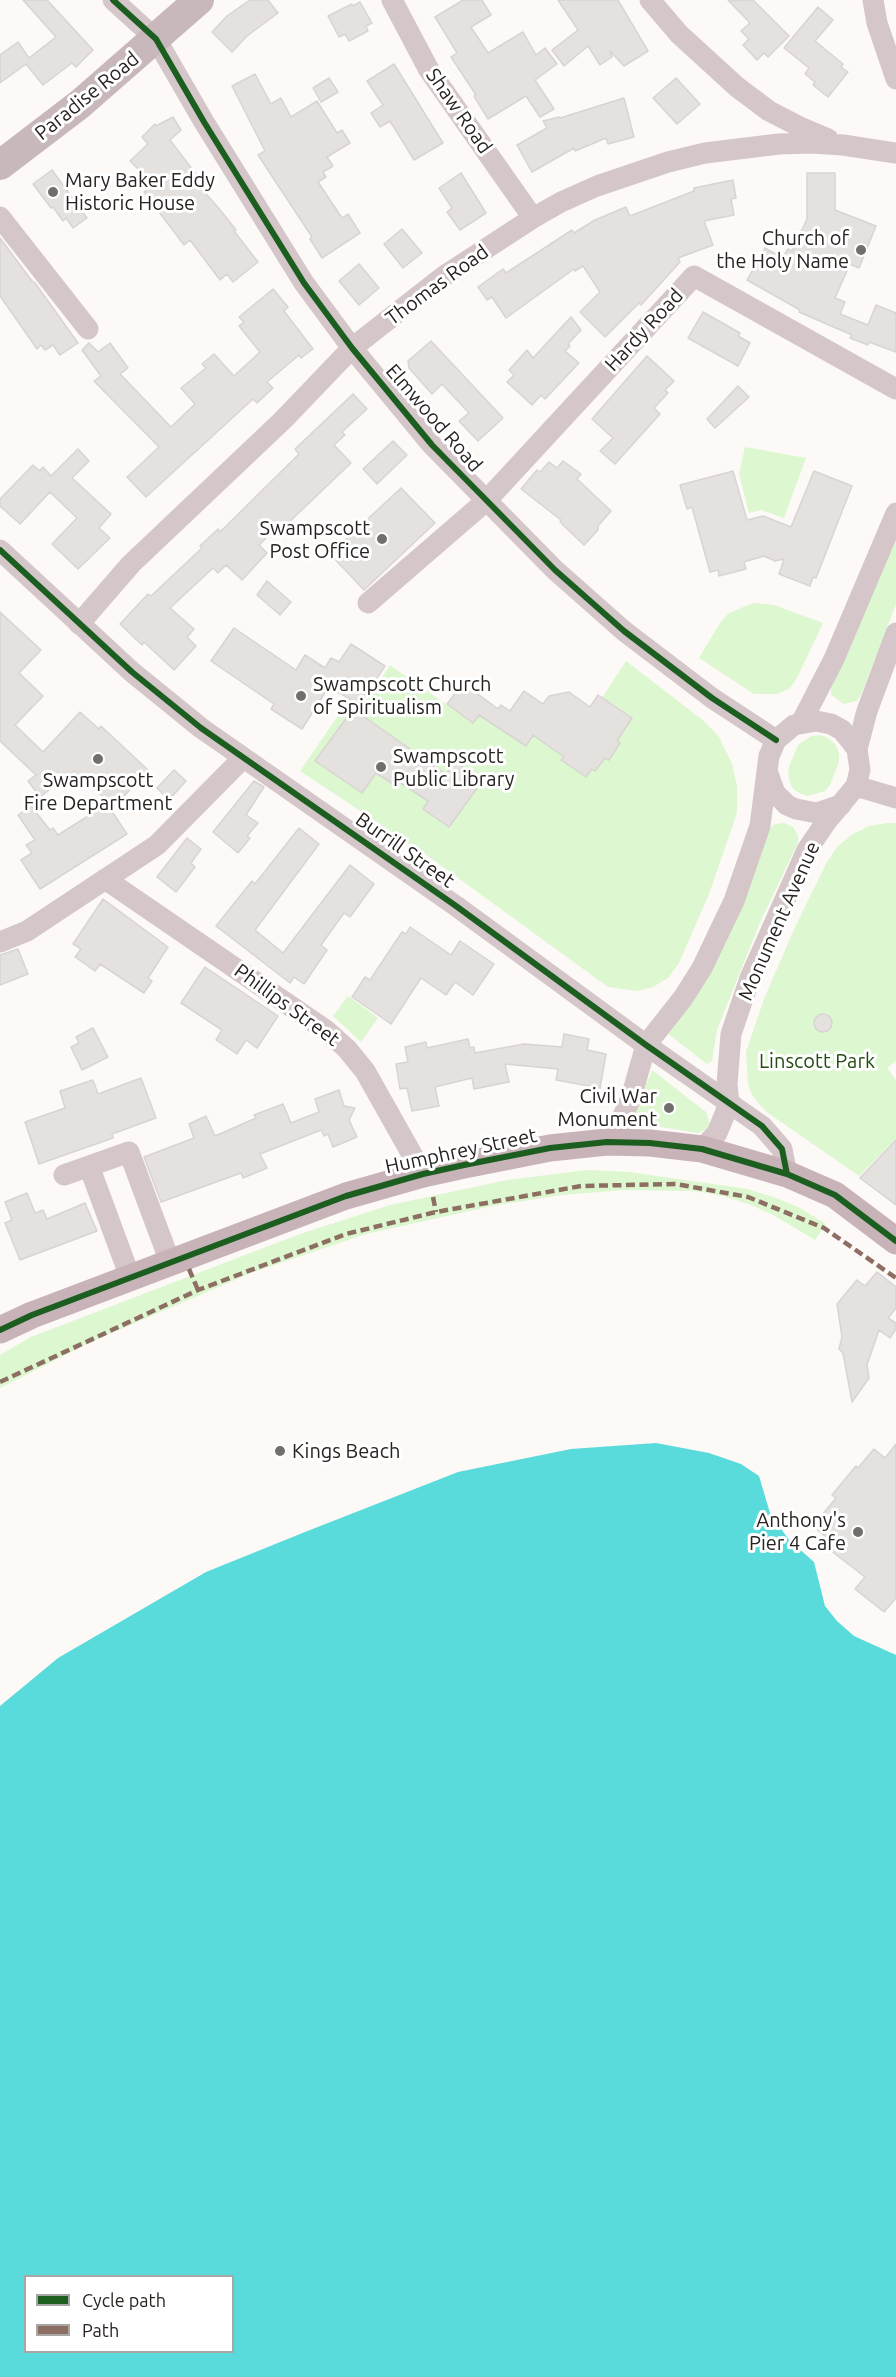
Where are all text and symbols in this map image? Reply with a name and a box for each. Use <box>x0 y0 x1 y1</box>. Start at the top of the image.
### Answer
street label: Paradise Road <box>30 47 144 145</box>
street label: Shaw Road <box>421 64 497 158</box>
place label: Mary Baker Eddy Historic House <box>65 168 215 215</box>
marker: Mary Baker Eddy Historic House <box>46 185 60 199</box>
place label: Church of the Holy Name <box>716 226 849 273</box>
street label: Thomas Road <box>381 240 493 330</box>
marker: Church of the Holy Name <box>854 243 868 257</box>
street label: Hardy Road <box>600 284 688 376</box>
street label: Elmwood Road <box>381 359 487 477</box>
place label: Swampscott Post Office <box>259 516 370 563</box>
marker: Swampscott Post Office <box>375 532 389 546</box>
place label: Swampscott Church of Spiritualism <box>313 672 491 719</box>
marker: Swampscott Church of Spiritualism <box>294 689 308 703</box>
place label: Swampscott Public Library <box>393 744 514 791</box>
marker: Swampscott Fire Department <box>91 752 105 766</box>
marker: Swampscott Public Library <box>374 760 388 774</box>
place label: Swampscott Fire Department <box>24 768 172 815</box>
street label: Burrill Street <box>351 807 459 893</box>
street label: Monument Avenue <box>733 838 825 1004</box>
street label: Phillips Street <box>230 959 344 1051</box>
park label: Linscott Park <box>759 1049 875 1073</box>
place label: Civil War Monument <box>558 1084 657 1131</box>
marker: Civil War Monument <box>662 1101 676 1115</box>
street label: Humphrey Street <box>383 1123 539 1179</box>
place label: Kings Beach <box>292 1439 400 1463</box>
marker: Kings Beach <box>273 1444 287 1458</box>
place label: Anthony's Pier 4 Cafe <box>749 1508 846 1555</box>
marker: Anthony's Pier 4 Cafe <box>851 1525 865 1539</box>
legend <box>24 2275 234 2353</box>
text: Cycle path <box>82 2290 166 2310</box>
text: Path <box>82 2320 119 2340</box>

